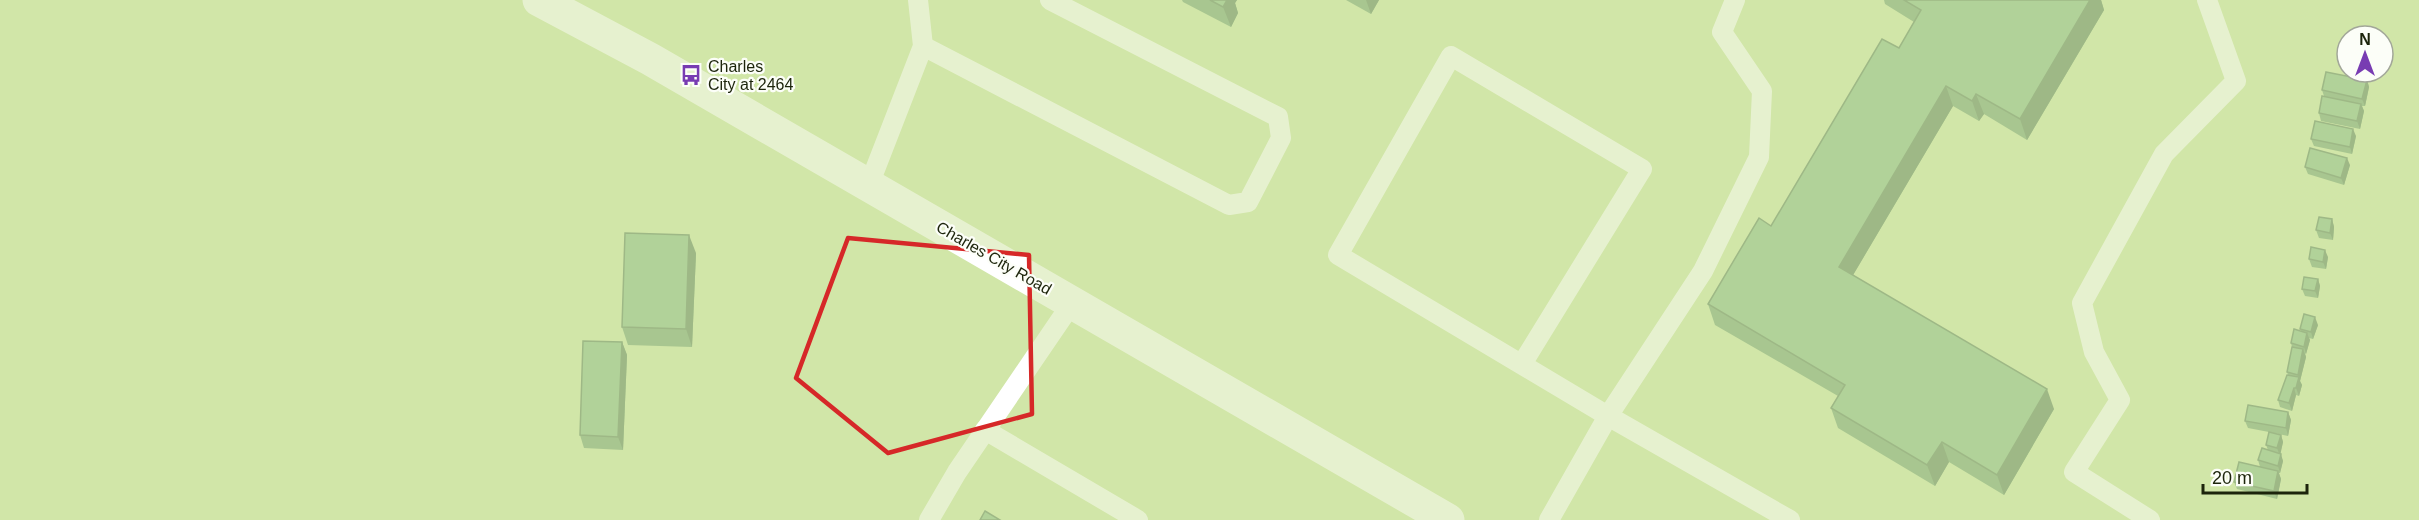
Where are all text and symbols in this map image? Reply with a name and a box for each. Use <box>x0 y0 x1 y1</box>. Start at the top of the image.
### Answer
north arrow <box>2335 24 2395 84</box>
text: N <box>2359 31 2371 48</box>
place label: Charles City at 2464 <box>708 58 793 93</box>
bus stop icon: Charles City at 2464 <box>679 63 703 87</box>
street label: Charles City Road <box>934 218 1054 298</box>
scale bar <box>2203 457 2306 495</box>
text: 20 m <box>2212 468 2252 488</box>

